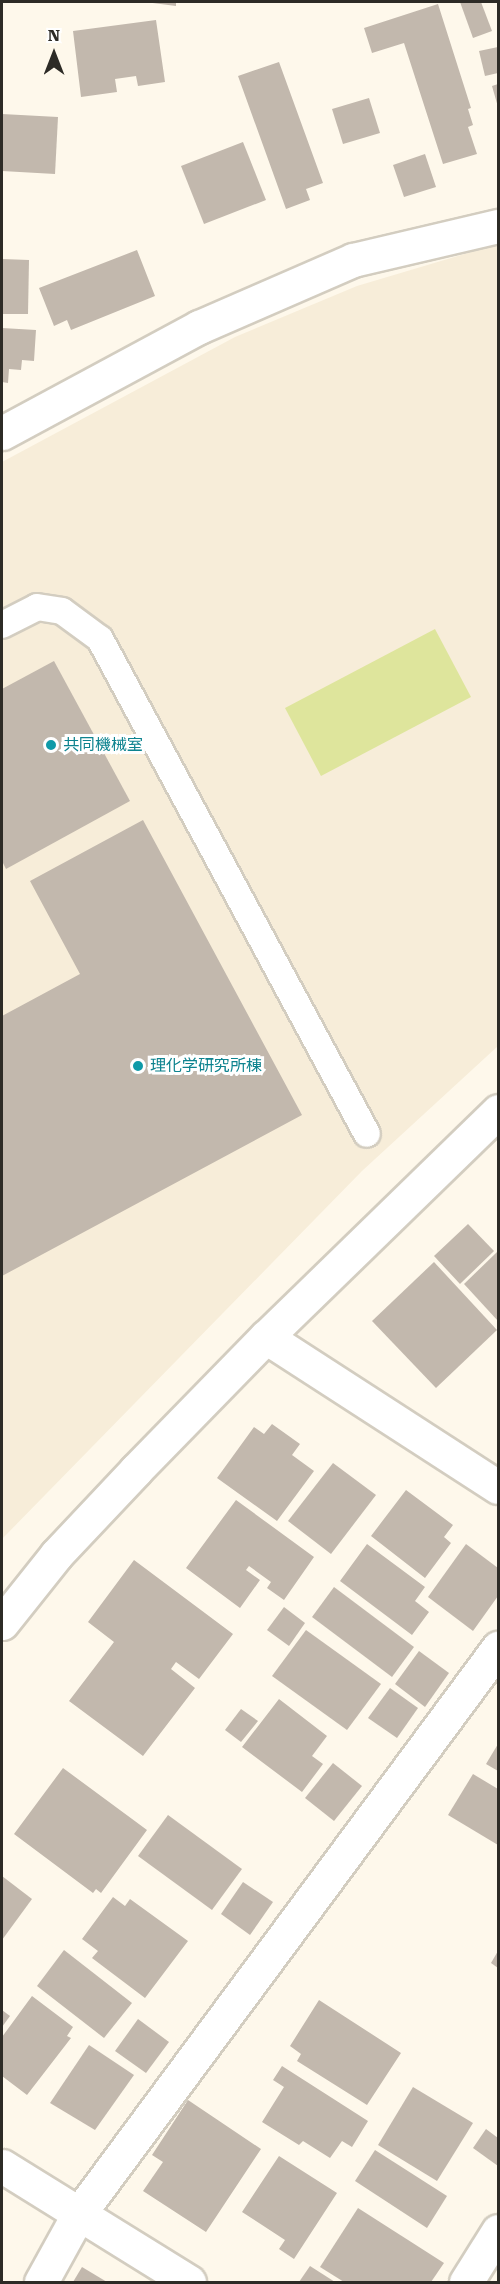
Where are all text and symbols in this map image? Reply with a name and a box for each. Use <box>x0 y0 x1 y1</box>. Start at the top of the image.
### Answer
north arrow <box>24 24 84 84</box>
text: N <box>48 26 60 45</box>
place label: 共同機械室 <box>63 735 143 755</box>
marker: 共同機械室 <box>44 738 58 752</box>
place label: 理化学研究所棟 <box>150 1056 262 1076</box>
marker: 理化学研究所棟 <box>131 1059 145 1073</box>

